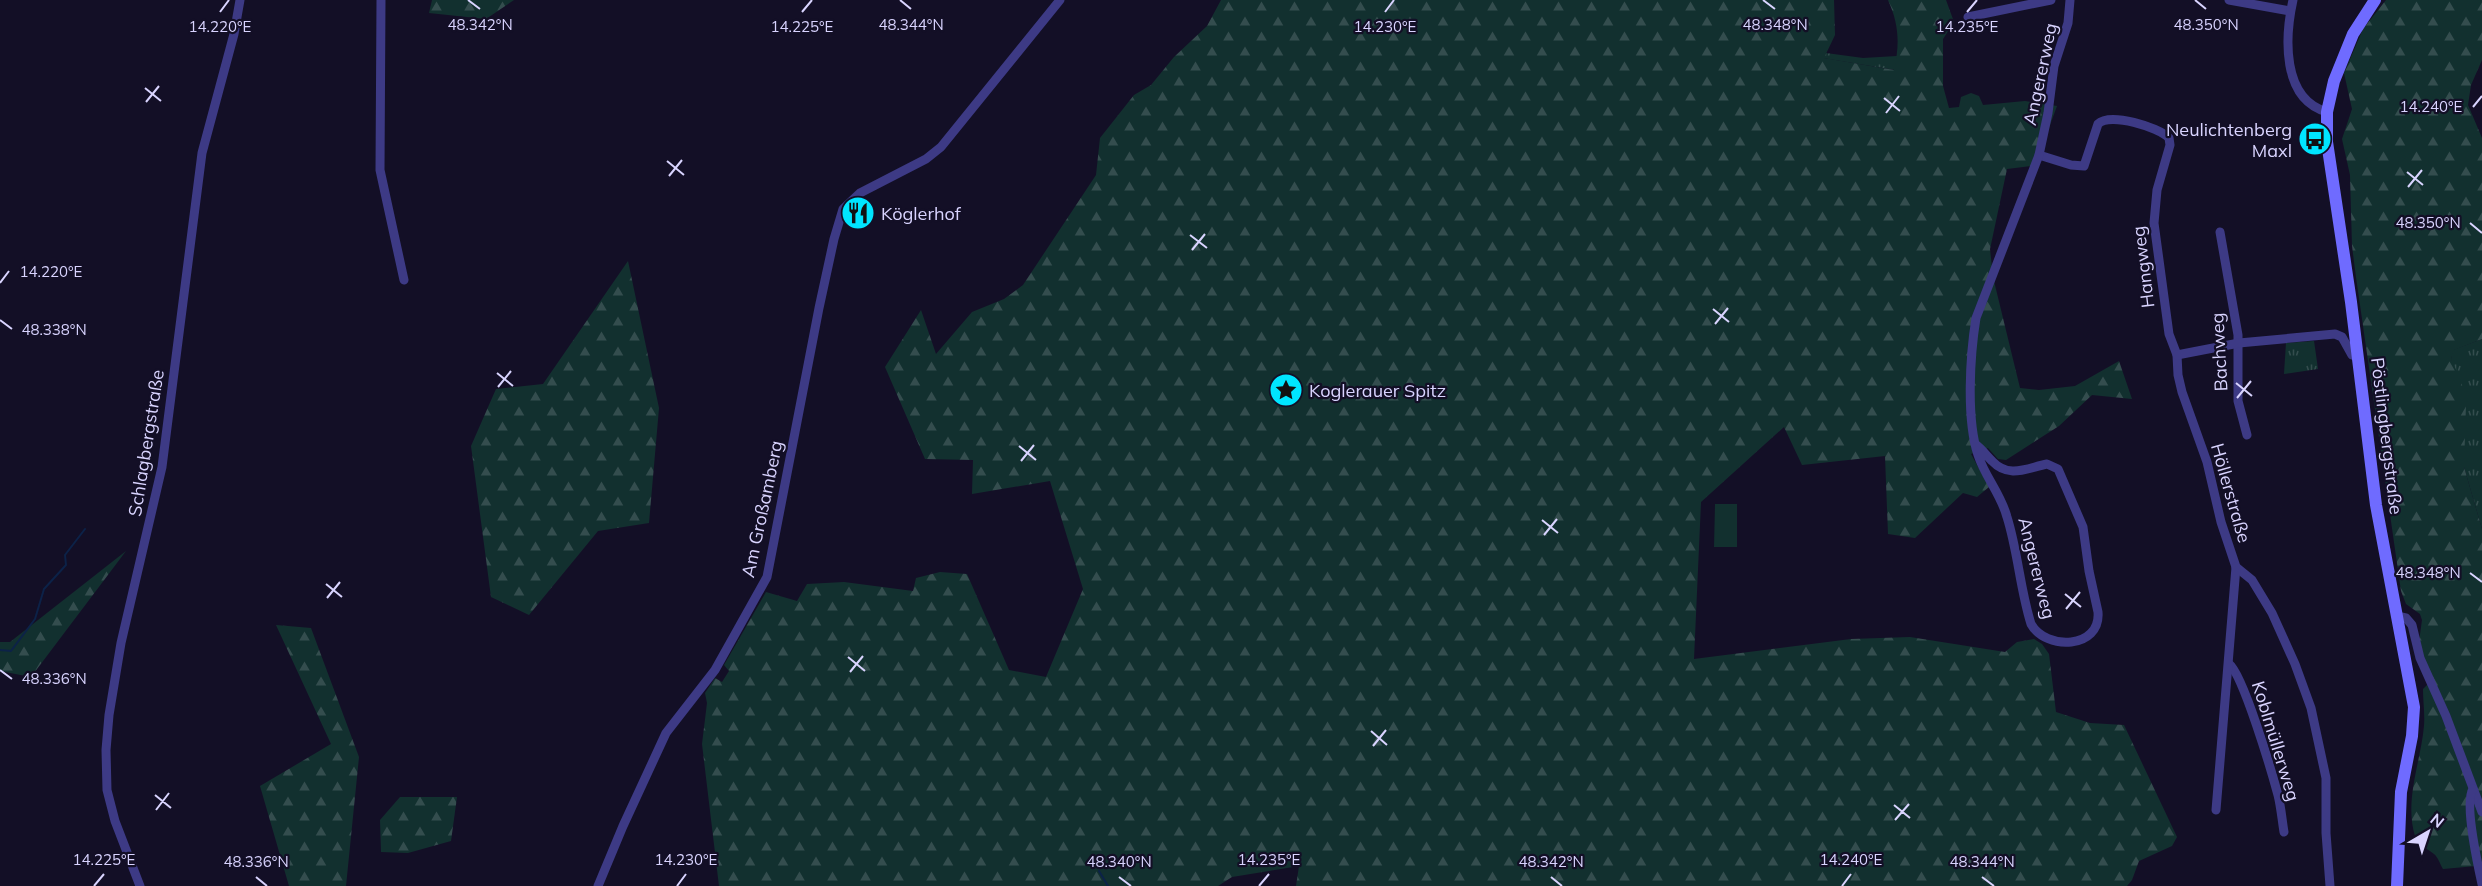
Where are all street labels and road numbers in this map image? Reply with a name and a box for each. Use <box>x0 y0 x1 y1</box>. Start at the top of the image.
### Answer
street label: Angererweg <box>2018 21 2062 127</box>
street label: Hangweg <box>2127 225 2159 309</box>
street label: Bachweg <box>2205 312 2233 392</box>
street label: Pöstlingbergstraße <box>2366 356 2408 516</box>
street label: Schlagbergstraße <box>123 368 169 518</box>
street label: Am Großamberg <box>736 438 788 580</box>
street label: Höllerstraße <box>2206 441 2256 545</box>
street label: Angererweg <box>2013 515 2061 621</box>
street label: Koblmüllerweg <box>2247 678 2305 804</box>

